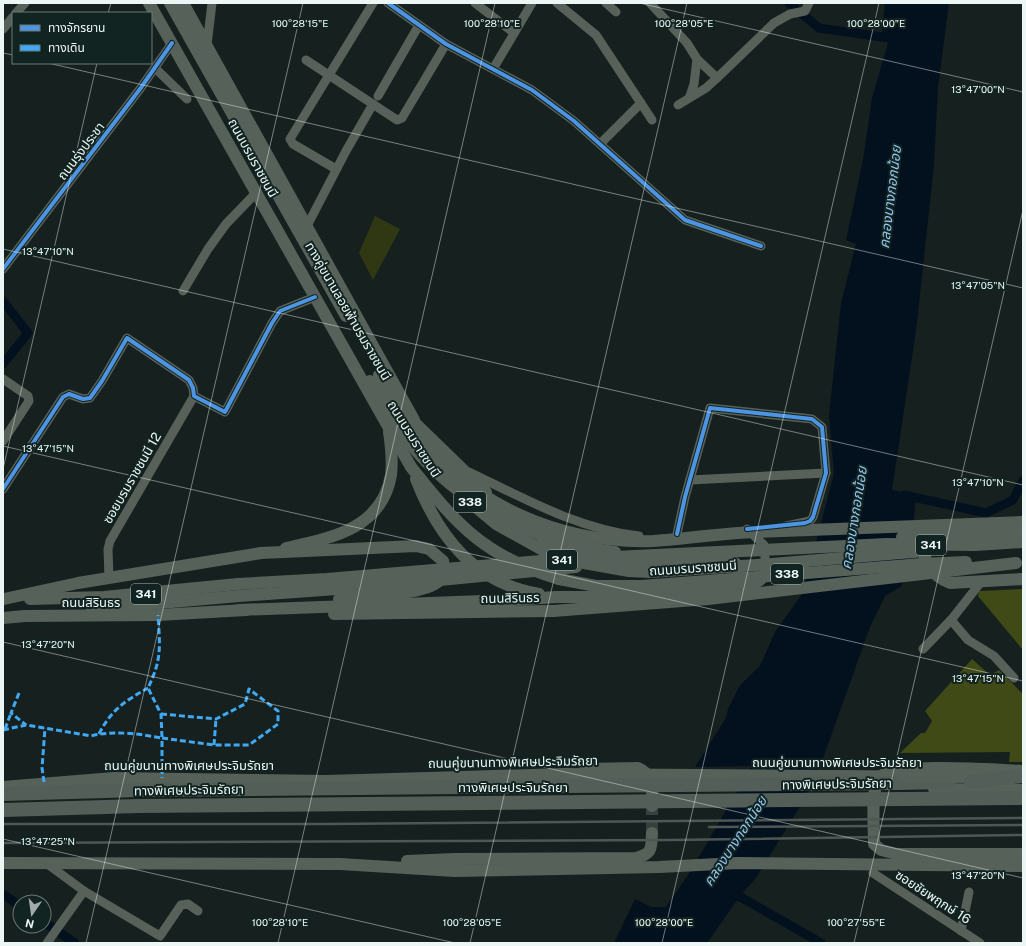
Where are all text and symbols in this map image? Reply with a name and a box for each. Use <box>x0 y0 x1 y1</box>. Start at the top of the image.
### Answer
legend <box>12 12 152 64</box>
text: 100°28'15"E <box>272 17 328 29</box>
text: 100°28'10"E <box>464 17 520 29</box>
text: 100°28'05"E <box>655 17 713 29</box>
text: 100°28'00"E <box>847 17 905 29</box>
text: ทางจักรยาน <box>48 21 105 35</box>
text: ทางเดิน <box>48 41 85 55</box>
text: 13°47'00"N <box>951 83 1005 95</box>
street label: ถนนบรมราชชนนี <box>225 116 281 200</box>
street label: ถนนรุ่งประชา <box>55 119 107 183</box>
water label: คลองบางกอกน้อย <box>876 143 904 249</box>
street label: ทางคู่ขนานลอยฟ้าบรมราชชนนี <box>302 239 394 383</box>
text: 13°47'10"N <box>22 245 74 257</box>
text: 13°47'05"N <box>951 279 1005 291</box>
street label: ถนนบรมราชชนนี <box>384 398 444 480</box>
street label: ซอยบรมราชชนนี 12 <box>100 430 164 526</box>
text: 13°47'15"N <box>22 442 74 454</box>
water label: คลองบางกอกน้อย <box>838 464 870 570</box>
text: 13°47'10"N <box>952 476 1004 488</box>
road number: 338 <box>454 492 486 512</box>
road number: 341 <box>916 535 946 555</box>
road number: 341 <box>547 550 577 570</box>
street label: ถนนบรมราชชนนี <box>649 557 737 579</box>
road number: 338 <box>771 564 803 584</box>
road number: 341 <box>131 584 161 604</box>
street label: ถนนสิรินธร <box>480 590 540 606</box>
street label: ถนนสิรินธร <box>62 595 120 610</box>
text: 13°47'20"N <box>21 638 75 650</box>
text: 13°47'15"N <box>952 672 1004 684</box>
street label: ถนนคู่ขนานทางพิเศษประจิมรัถยา <box>428 753 598 771</box>
street label: ถนนคู่ขนานทางพิเศษประจิมรัถยา <box>752 755 922 770</box>
street label: ถนนคู่ขนานทางพิเศษประจิมรัถยา <box>104 758 274 773</box>
street label: ทางพิเศษประจิมรัถยา <box>782 776 892 792</box>
street label: ทางพิเศษประจิมรัถยา <box>458 780 568 795</box>
street label: ทางพิเศษประจิมรัถยา <box>134 782 244 798</box>
water label: คลองบางกอกน้อย <box>700 792 771 889</box>
text: 13°47'25"N <box>21 835 75 847</box>
street label: ซอยชัยพฤกษ์ 16 <box>893 867 973 927</box>
text: 13°47'20"N <box>951 869 1005 881</box>
north arrow <box>12 894 52 934</box>
text: 100°28'10"E <box>252 916 308 928</box>
text: 100°28'05"E <box>443 916 501 928</box>
text: 100°28'00"E <box>635 916 693 928</box>
text: 100°27'55"E <box>827 916 885 928</box>
text: N <box>24 917 35 931</box>

